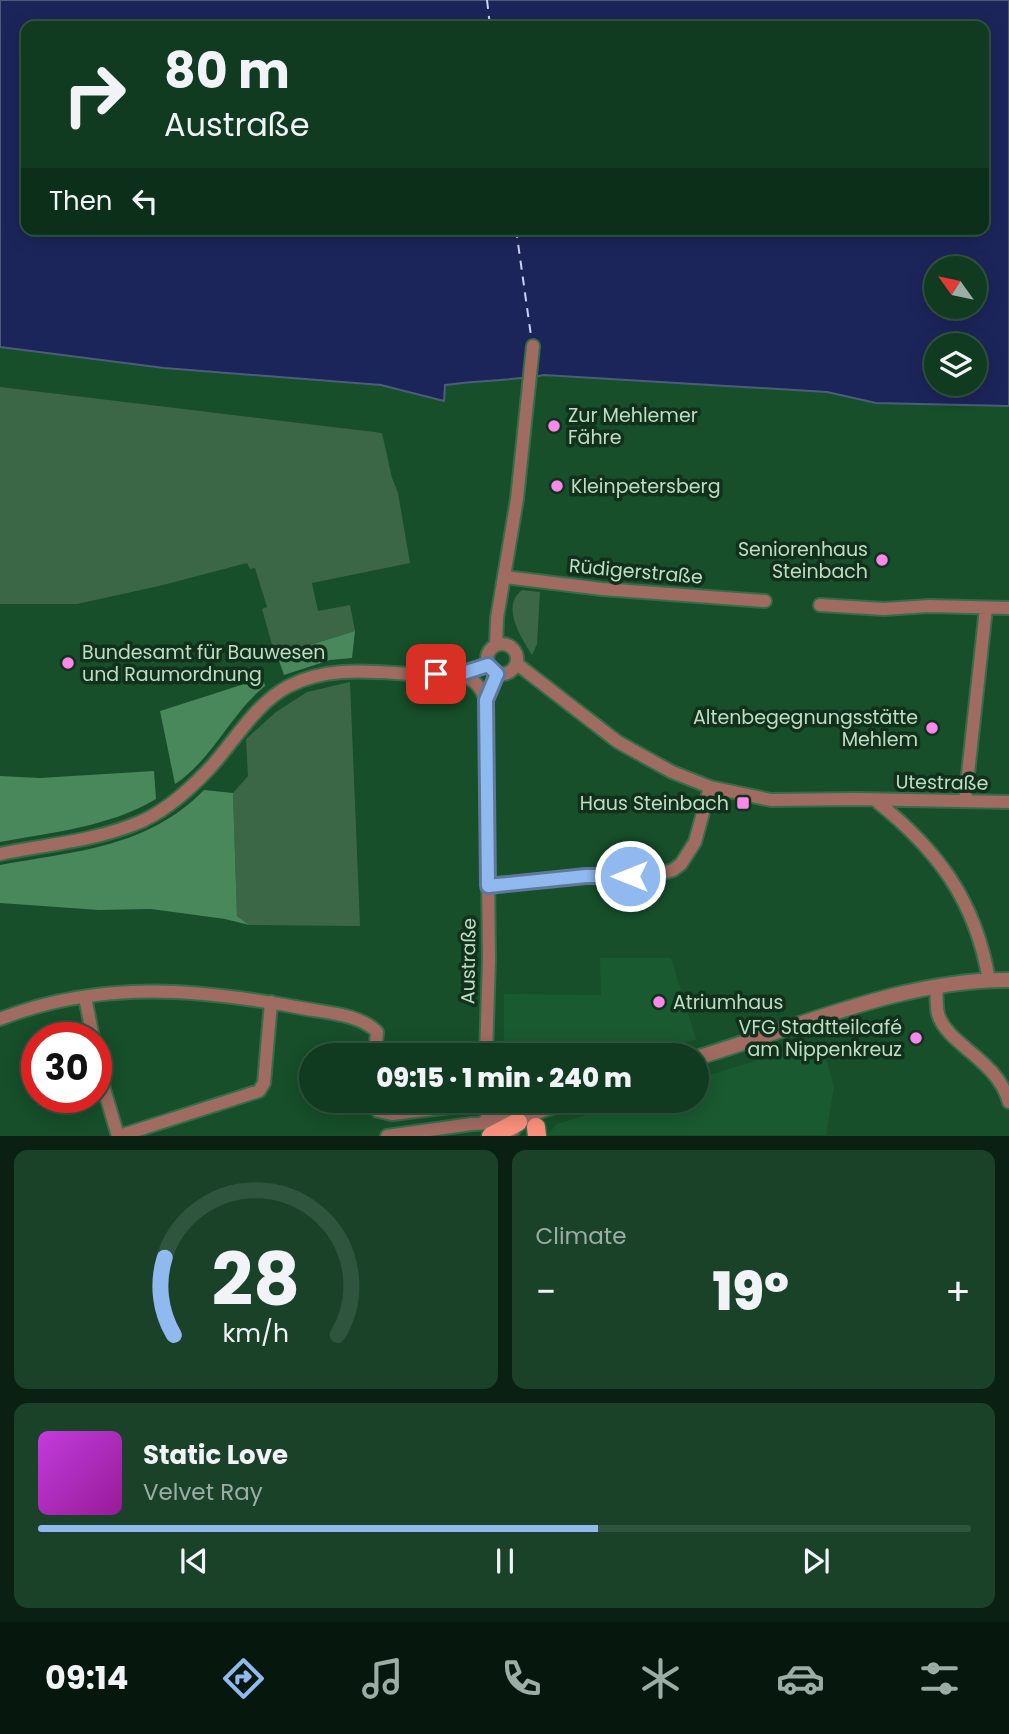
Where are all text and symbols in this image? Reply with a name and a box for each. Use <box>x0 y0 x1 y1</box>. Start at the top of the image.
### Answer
text: 80 m <box>164 37 290 105</box>
icon: right <box>49 49 140 140</box>
text: Austraße <box>164 102 310 147</box>
icon: left <box>126 182 164 220</box>
text: Then <box>49 183 112 219</box>
north arrow <box>924 256 987 318</box>
map controls <box>924 256 987 396</box>
button: layers <box>924 333 987 396</box>
place label: Zur Mehlemer Fähre <box>568 402 698 451</box>
marker: Zur Mehlemer Fähre <box>546 418 562 434</box>
place label: Kleinpetersberg <box>571 473 721 500</box>
marker: Kleinpetersberg <box>549 478 565 494</box>
place label: Seniorenhaus Steinbach <box>738 536 868 585</box>
street label: Rüdigerstraße <box>568 552 704 591</box>
marker: Seniorenhaus Steinbach <box>874 552 890 568</box>
place label: Bundesamt für Bauwesen und Raumordnung <box>82 639 325 688</box>
pin <box>406 644 466 704</box>
marker: Bundesamt für Bauwesen und Raumordnung <box>60 655 76 671</box>
icon: arrive <box>417 655 455 693</box>
place label: Altenbegegnungsstätte Mehlem <box>693 704 918 753</box>
marker: Altenbegegnungsstätte Mehlem <box>924 720 940 736</box>
street label: Utestraße <box>895 768 989 797</box>
place label: Haus Steinbach <box>580 790 729 817</box>
marker: Haus Steinbach <box>735 795 751 811</box>
position arrow <box>593 839 667 913</box>
street label: Austraße <box>454 918 483 1004</box>
place label: Atriumhaus <box>673 989 783 1016</box>
marker: Atriumhaus <box>651 994 667 1010</box>
place label: VFG Stadtteilcafé am Nippenkreuz <box>739 1014 902 1063</box>
speed limit sign: 30 <box>21 1022 112 1113</box>
marker: VFG Stadtteilcafé am Nippenkreuz <box>908 1030 924 1046</box>
text: 09:15 · 1 min · 240 m <box>376 1060 632 1096</box>
text: Climate <box>536 1220 626 1252</box>
text: 28 <box>211 1230 300 1331</box>
text: 19° <box>712 1255 789 1328</box>
text: − <box>536 1265 556 1318</box>
text: + <box>945 1265 971 1318</box>
text: km/h <box>222 1316 289 1351</box>
text: Static Love <box>143 1437 288 1473</box>
text: Velvet Ray <box>143 1476 263 1508</box>
icon: previous <box>175 1542 213 1580</box>
icon: pause <box>486 1542 524 1580</box>
icon: next <box>797 1542 835 1580</box>
icon: directions <box>219 1654 268 1703</box>
icon: music <box>358 1654 407 1703</box>
icon: phone <box>497 1654 546 1703</box>
icon: climate <box>636 1654 685 1703</box>
icon: car <box>776 1654 825 1703</box>
icon: filters <box>915 1654 964 1703</box>
text: 09:14 <box>45 1655 128 1700</box>

